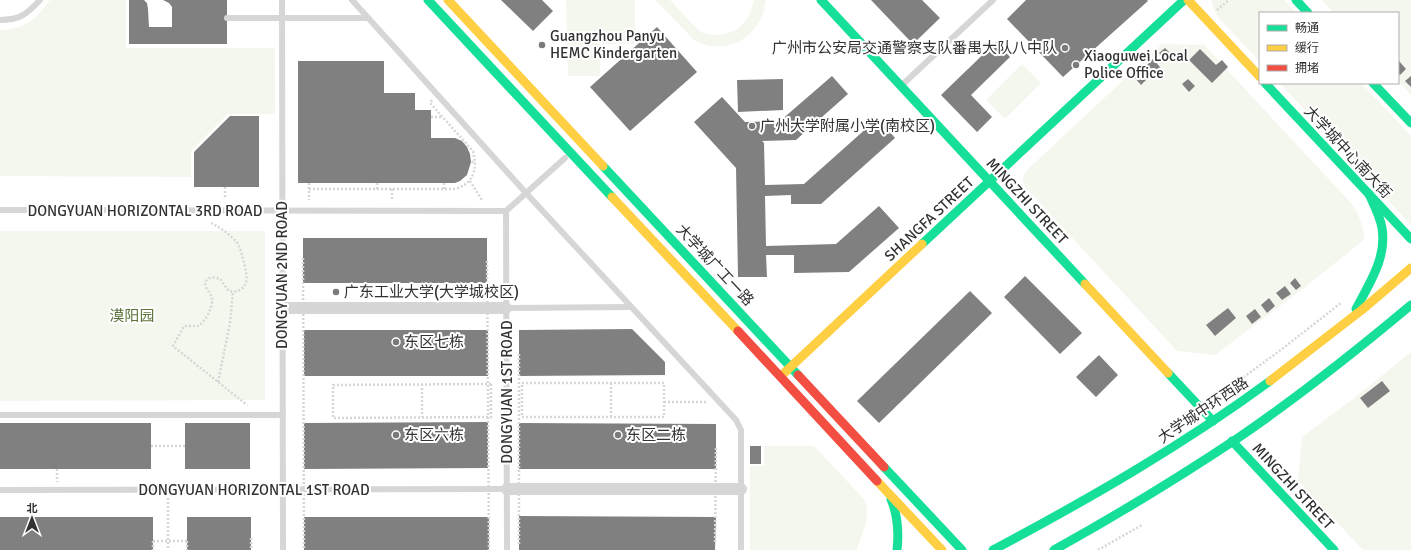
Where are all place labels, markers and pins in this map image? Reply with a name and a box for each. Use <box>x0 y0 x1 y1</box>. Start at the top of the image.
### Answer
place label: Guangzhou Panyu HEMC Kindergarten <box>550 27 677 62</box>
place label: 广州市公安局交通警察支队番禺大队八中队 <box>772 39 1057 57</box>
marker: Guangzhou Panyu HEMC Kindergarten <box>537 40 547 50</box>
marker: 广州市公安局交通警察支队番禺大队八中队 <box>1060 43 1070 53</box>
place label: Xiaoguwei Local Police Office <box>1084 47 1188 82</box>
marker: Xiaoguwei Local Police Office <box>1071 60 1081 70</box>
place label: 广州大学附属小学(南校区) <box>760 117 935 135</box>
marker: 广州大学附属小学(南校区) <box>747 121 757 131</box>
place label: 广东工业大学(大学城校区) <box>344 283 519 301</box>
marker: 广东工业大学(大学城校区) <box>331 287 341 297</box>
place label: 东区七栋 <box>404 333 464 351</box>
marker: 东区七栋 <box>391 337 401 347</box>
place label: 东区六栋 <box>404 426 464 444</box>
place label: 东区二栋 <box>626 426 686 444</box>
marker: 东区六栋 <box>391 430 401 440</box>
marker: 东区二栋 <box>613 430 623 440</box>

